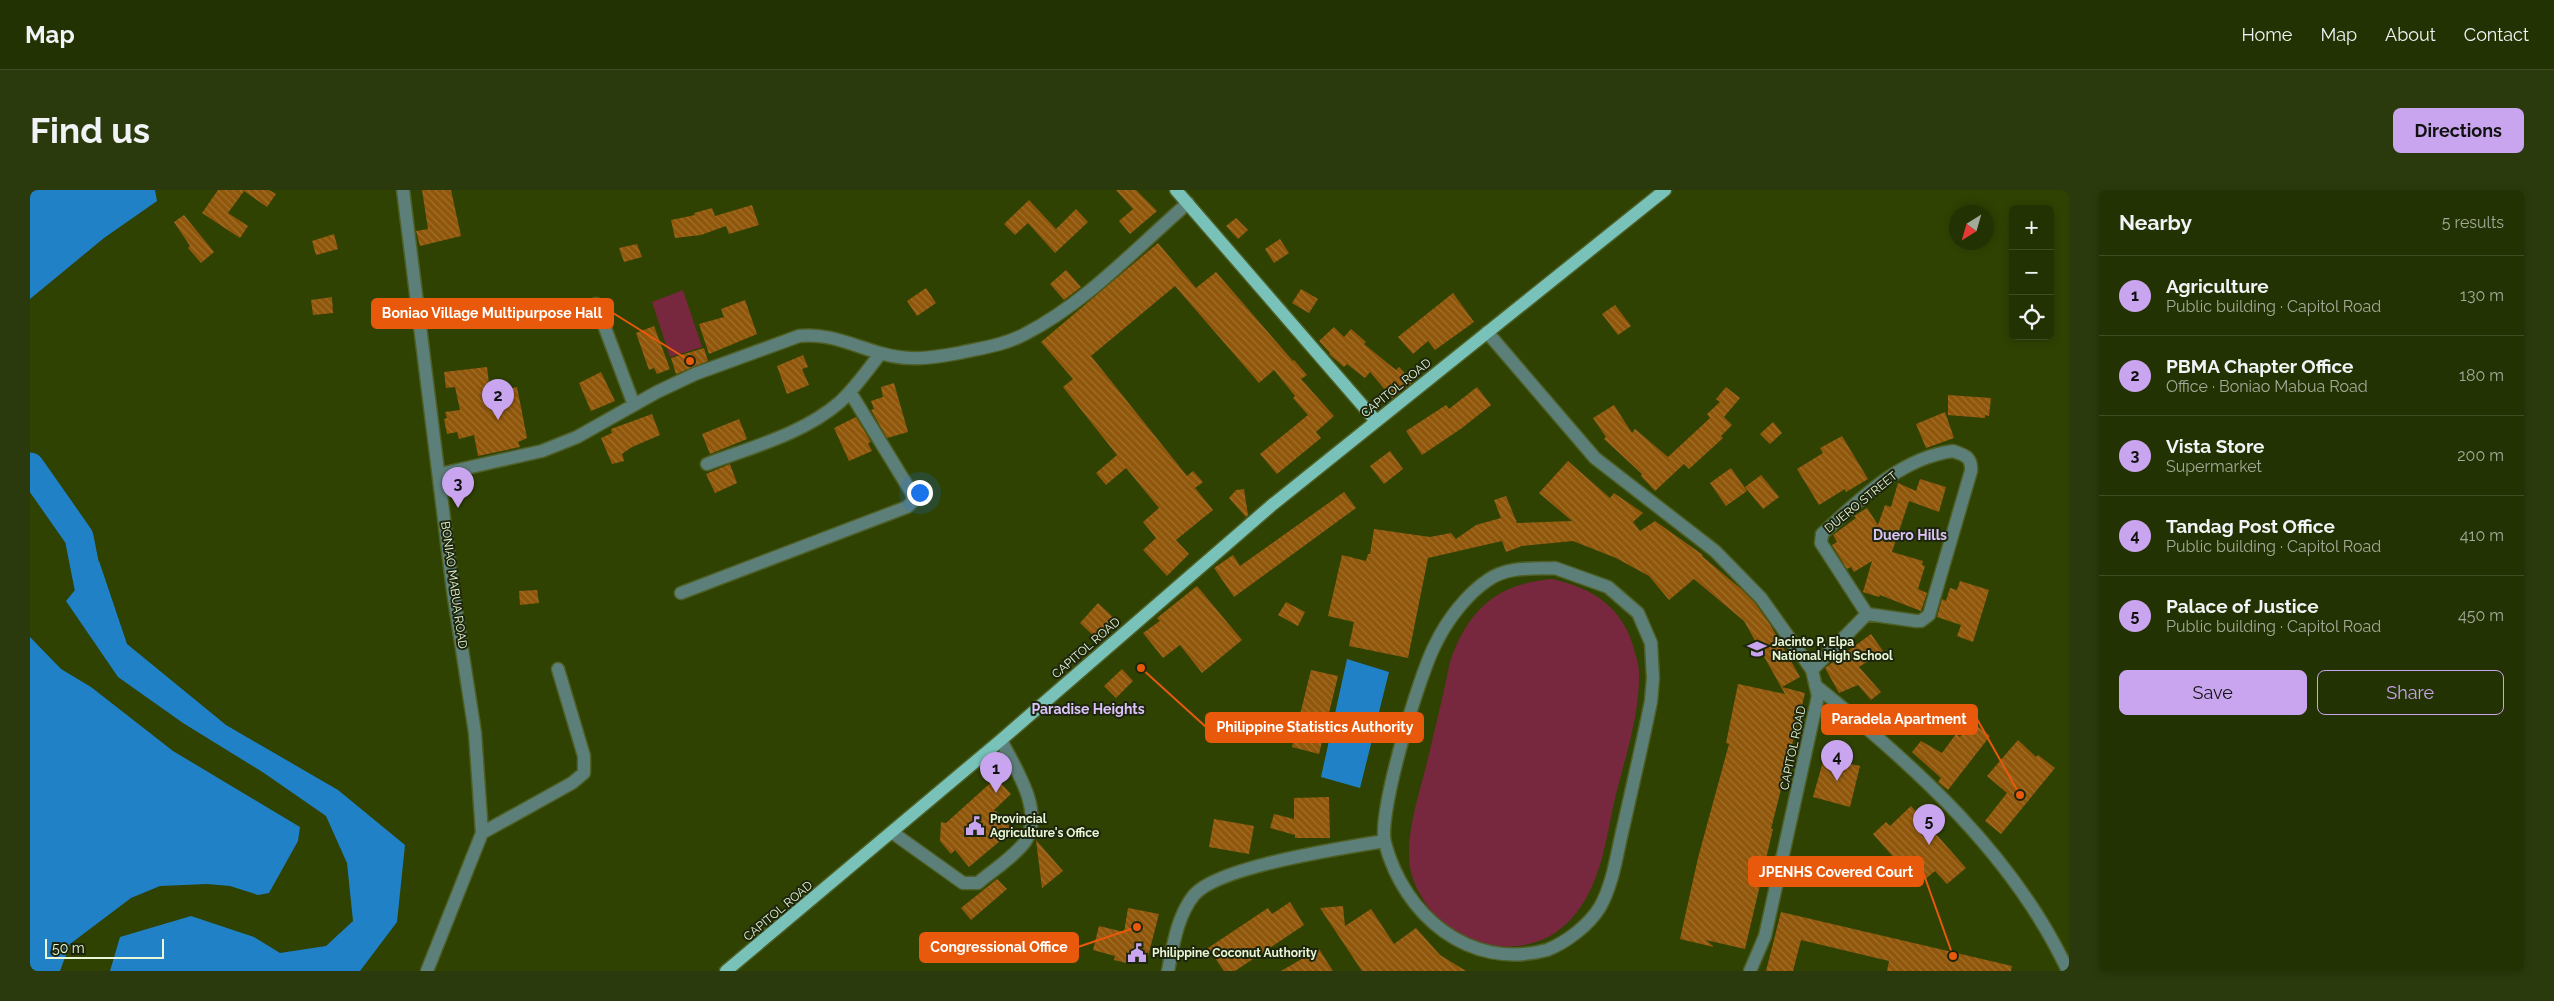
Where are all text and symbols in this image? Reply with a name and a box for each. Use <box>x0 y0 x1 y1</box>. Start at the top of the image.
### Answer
text: Map <box>25 20 75 49</box>
text: Home <box>2241 24 2292 45</box>
text: Map <box>2320 24 2357 45</box>
text: About <box>2385 24 2436 45</box>
text: Contact <box>2464 24 2529 45</box>
button: Directions <box>2393 108 2524 153</box>
text: Find us <box>30 110 150 151</box>
north arrow <box>1949 205 1994 250</box>
map controls <box>2009 205 2054 340</box>
button: + <box>2009 205 2054 250</box>
text: Nearby <box>2119 210 2192 235</box>
text: 5 results <box>2442 213 2504 232</box>
button: − <box>2009 250 2054 295</box>
text: Agriculture <box>2166 275 2269 297</box>
text: 1 <box>2131 286 2139 305</box>
text: 130 m <box>2460 286 2504 305</box>
button: locate <box>2009 295 2054 340</box>
text: Public building · Capitol Road <box>2166 297 2381 316</box>
callout: Boniao Village Multipurpose Hall <box>372 299 613 328</box>
text: Boniao Village Multipurpose Hall <box>382 305 603 321</box>
street label: CAPITOL ROAD <box>1358 355 1434 420</box>
text: PBMA Chapter Office <box>2166 355 2353 377</box>
text: 2 <box>2130 366 2140 385</box>
text: 180 m <box>2459 366 2504 385</box>
text: Office · Boniao Mabua Road <box>2166 377 2368 396</box>
pin: 2 <box>482 379 514 420</box>
text: Vista Store <box>2166 435 2265 457</box>
text: 3 <box>2131 446 2139 465</box>
text: 200 m <box>2457 446 2504 465</box>
text: Supermarket <box>2166 457 2262 476</box>
pin: 3 <box>442 467 474 508</box>
street label: DUERO STREET <box>1822 468 1901 536</box>
your location <box>907 480 933 506</box>
text: Tandag Post Office <box>2166 515 2335 537</box>
street label: BONIAO MABUA ROAD <box>438 520 470 650</box>
text: 4 <box>2130 526 2140 545</box>
text: 410 m <box>2460 526 2504 545</box>
district label: Duero Hills <box>1873 527 1947 543</box>
text: Public building · Capitol Road <box>2166 537 2381 556</box>
text: Palace of Justice <box>2166 595 2319 617</box>
text: 5 <box>2131 606 2139 625</box>
text: 450 m <box>2458 606 2504 625</box>
street label: CAPITOL ROAD <box>1049 614 1123 681</box>
text: Public building · Capitol Road <box>2166 617 2381 636</box>
place label: Jacinto P. Elpa National High School <box>1772 635 1893 663</box>
school or university icon: Jacinto P. Elpa National High School <box>1746 638 1768 660</box>
button: Save <box>2119 670 2307 715</box>
button: Share <box>2317 670 2504 715</box>
district label: Paradise Heights <box>1031 701 1145 717</box>
street label: CAPITOL ROAD <box>1777 704 1809 791</box>
callout: Paradela Apartment <box>1822 705 1977 734</box>
text: Paradela Apartment <box>1831 711 1967 727</box>
callout: Philippine Statistics Authority <box>1206 713 1423 742</box>
text: Philippine Statistics Authority <box>1217 719 1414 735</box>
pin: 4 <box>1821 740 1853 781</box>
pin: 1 <box>980 752 1012 793</box>
pin: 5 <box>1913 804 1945 845</box>
place label: Provincial Agriculture's Office <box>990 812 1099 840</box>
public building icon: Provincial Agriculture's Office <box>964 815 986 837</box>
callout: JPENHS Covered Court <box>1749 857 1923 886</box>
text: JPENHS Covered Court <box>1759 864 1914 880</box>
street label: CAPITOL ROAD <box>741 878 816 944</box>
callout: Congressional Office <box>920 933 1078 962</box>
scale bar <box>45 936 164 959</box>
text: Congressional Office <box>930 939 1068 955</box>
text: 50 m <box>52 940 85 956</box>
public building icon: Philippine Coconut Authority <box>1126 942 1148 964</box>
place label: Philippine Coconut Authority <box>1152 946 1317 960</box>

